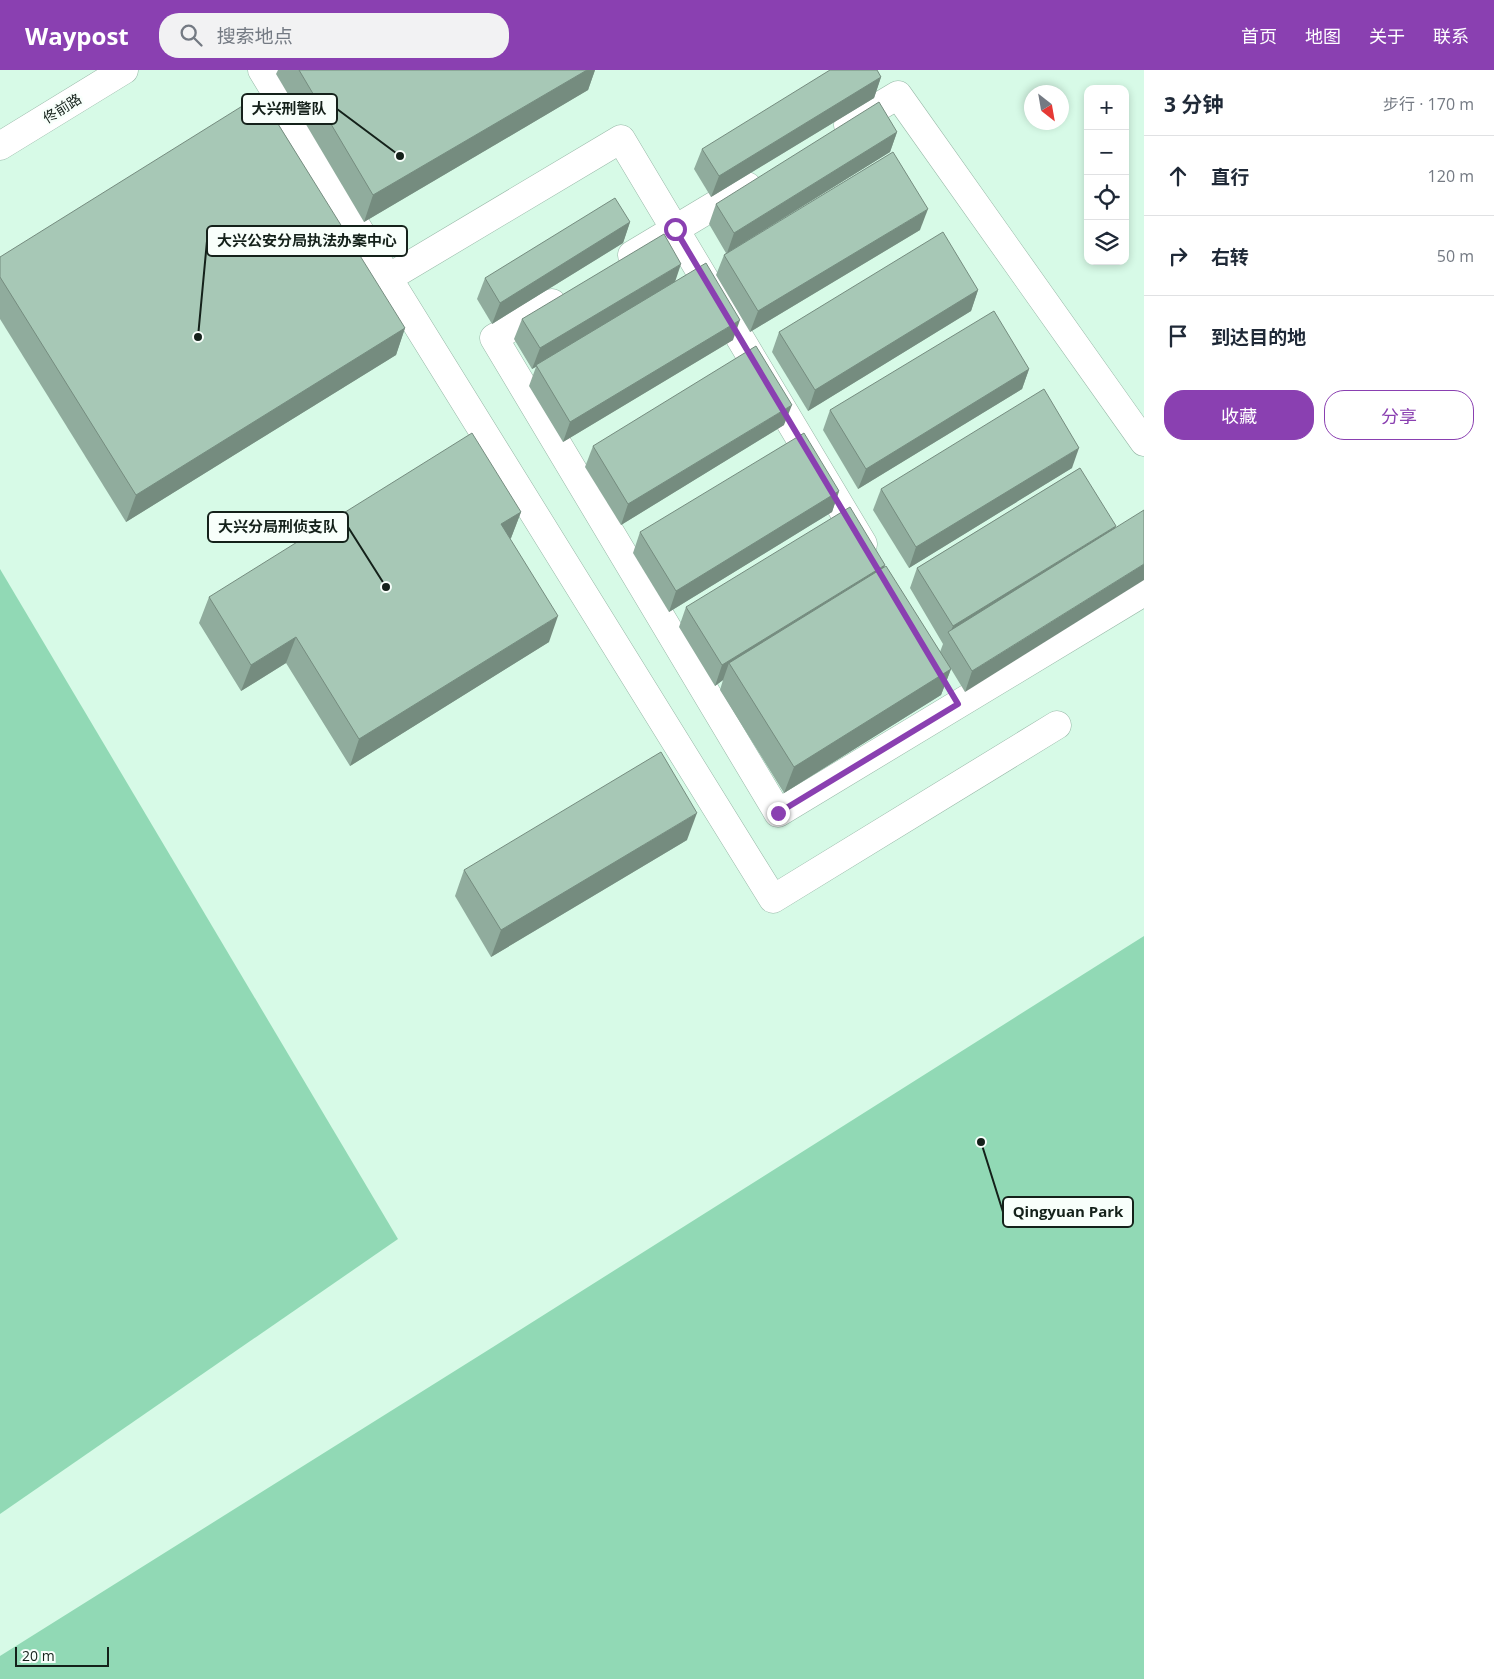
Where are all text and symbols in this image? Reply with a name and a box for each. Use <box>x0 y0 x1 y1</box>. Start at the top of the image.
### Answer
search box <box>159 13 509 58</box>
text: Waypost <box>25 19 129 52</box>
icon: search <box>177 21 205 49</box>
text: 搜索地点 <box>217 23 293 49</box>
text: 首页 <box>1241 24 1277 48</box>
text: 地图 <box>1305 24 1341 48</box>
text: 关于 <box>1369 24 1405 48</box>
text: 联系 <box>1433 24 1469 48</box>
north arrow <box>1024 85 1069 130</box>
map controls <box>1084 85 1129 265</box>
button: + <box>1084 85 1129 130</box>
street label: 佟前路 <box>39 89 85 127</box>
text: 3 分钟 <box>1164 90 1223 118</box>
text: 步行 · 170 m <box>1383 93 1474 115</box>
callout: 大兴刑警队 <box>242 94 337 124</box>
text: 大兴刑警队 <box>251 98 327 118</box>
button: − <box>1084 130 1129 175</box>
icon: ahead <box>1164 162 1192 190</box>
text: 直行 <box>1211 164 1249 190</box>
text: 120 m <box>1428 165 1474 187</box>
button: locate <box>1084 175 1129 220</box>
route start <box>664 218 687 241</box>
button: layers <box>1084 220 1129 265</box>
callout: 大兴公安分局执法办案中心 <box>207 226 407 256</box>
text: 大兴公安分局执法办案中心 <box>217 230 397 250</box>
icon: right <box>1164 242 1192 270</box>
text: 右转 <box>1211 244 1249 270</box>
text: 50 m <box>1437 245 1474 267</box>
icon: arrive <box>1164 322 1192 350</box>
text: 到达目的地 <box>1211 324 1306 350</box>
button: 收藏 <box>1164 390 1314 440</box>
button: 分享 <box>1324 390 1474 440</box>
callout: 大兴分局刑侦支队 <box>208 512 348 542</box>
text: 大兴分局刑侦支队 <box>218 516 338 536</box>
route end <box>767 802 790 825</box>
callout: Qingyuan Park <box>1003 1197 1133 1227</box>
text: Qingyuan Park <box>1013 1201 1124 1221</box>
scale bar <box>15 1644 109 1667</box>
text: 20 m <box>22 1646 55 1665</box>

